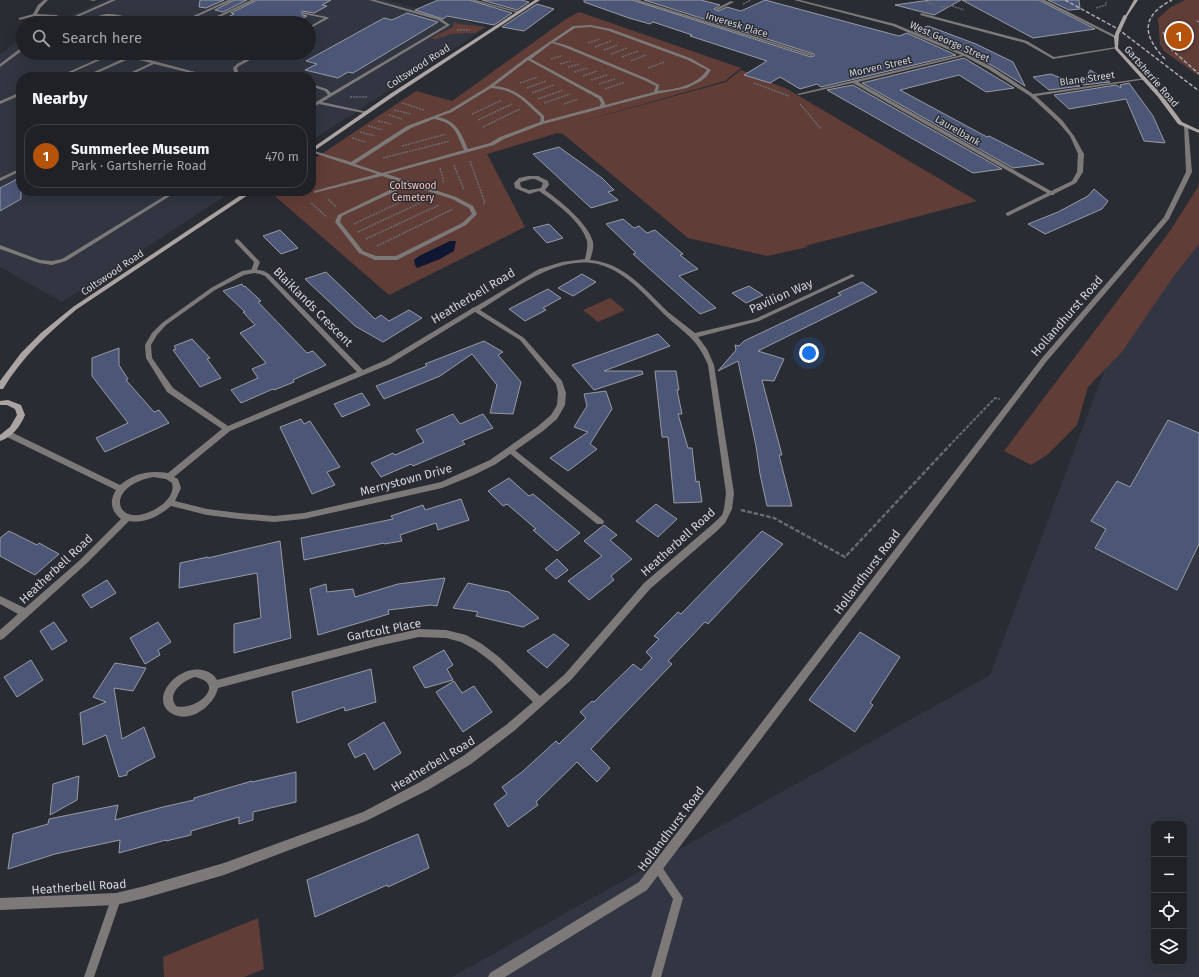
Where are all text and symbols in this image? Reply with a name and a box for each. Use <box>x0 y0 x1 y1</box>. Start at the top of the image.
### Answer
street label: Inveresk Place <box>704 10 769 40</box>
search box <box>16 16 316 60</box>
street label: West George Street <box>908 19 992 65</box>
pin: 1 <box>1166 21 1192 51</box>
icon: search <box>30 27 52 49</box>
text: Search here <box>62 29 142 47</box>
street label: Coltswood Road <box>385 42 452 92</box>
street label: Gartsherrie Road <box>1121 44 1181 110</box>
street label: Morven Street <box>848 54 913 80</box>
street label: Blane Street <box>1059 69 1116 89</box>
text: Nearby <box>32 88 87 109</box>
street label: Laurelbank <box>933 113 983 149</box>
text: Summerlee Museum <box>71 140 209 158</box>
text: 1 <box>43 149 49 164</box>
text: 470 m <box>265 149 299 164</box>
text: Park · Gartsherrie Road <box>71 158 207 173</box>
park label: Coltswood Cemetery <box>389 180 437 204</box>
street label: Coltswood Road <box>79 247 146 298</box>
street label: Blaiklands Crescent <box>271 265 356 350</box>
street label: Heatherbell Road <box>429 265 517 327</box>
street label: Hollandhurst Road <box>1028 273 1106 359</box>
street label: Pavilion Way <box>747 276 815 316</box>
your location <box>799 343 819 363</box>
street label: Merrystown Drive <box>358 461 454 499</box>
street label: Heatherbell Road <box>638 505 718 579</box>
street label: Hollandhurst Road <box>831 527 903 617</box>
street label: Heatherbell Road <box>16 531 96 607</box>
street label: Gartcolt Place <box>346 616 422 644</box>
street label: Heatherbell Road <box>389 733 477 795</box>
street label: Hollandhurst Road <box>635 784 707 874</box>
map controls <box>1151 821 1187 965</box>
button: + <box>1151 821 1187 857</box>
button: − <box>1151 857 1187 893</box>
street label: Heatherbell Road <box>31 877 127 897</box>
button: locate <box>1151 893 1187 929</box>
button: layers <box>1151 929 1187 965</box>

